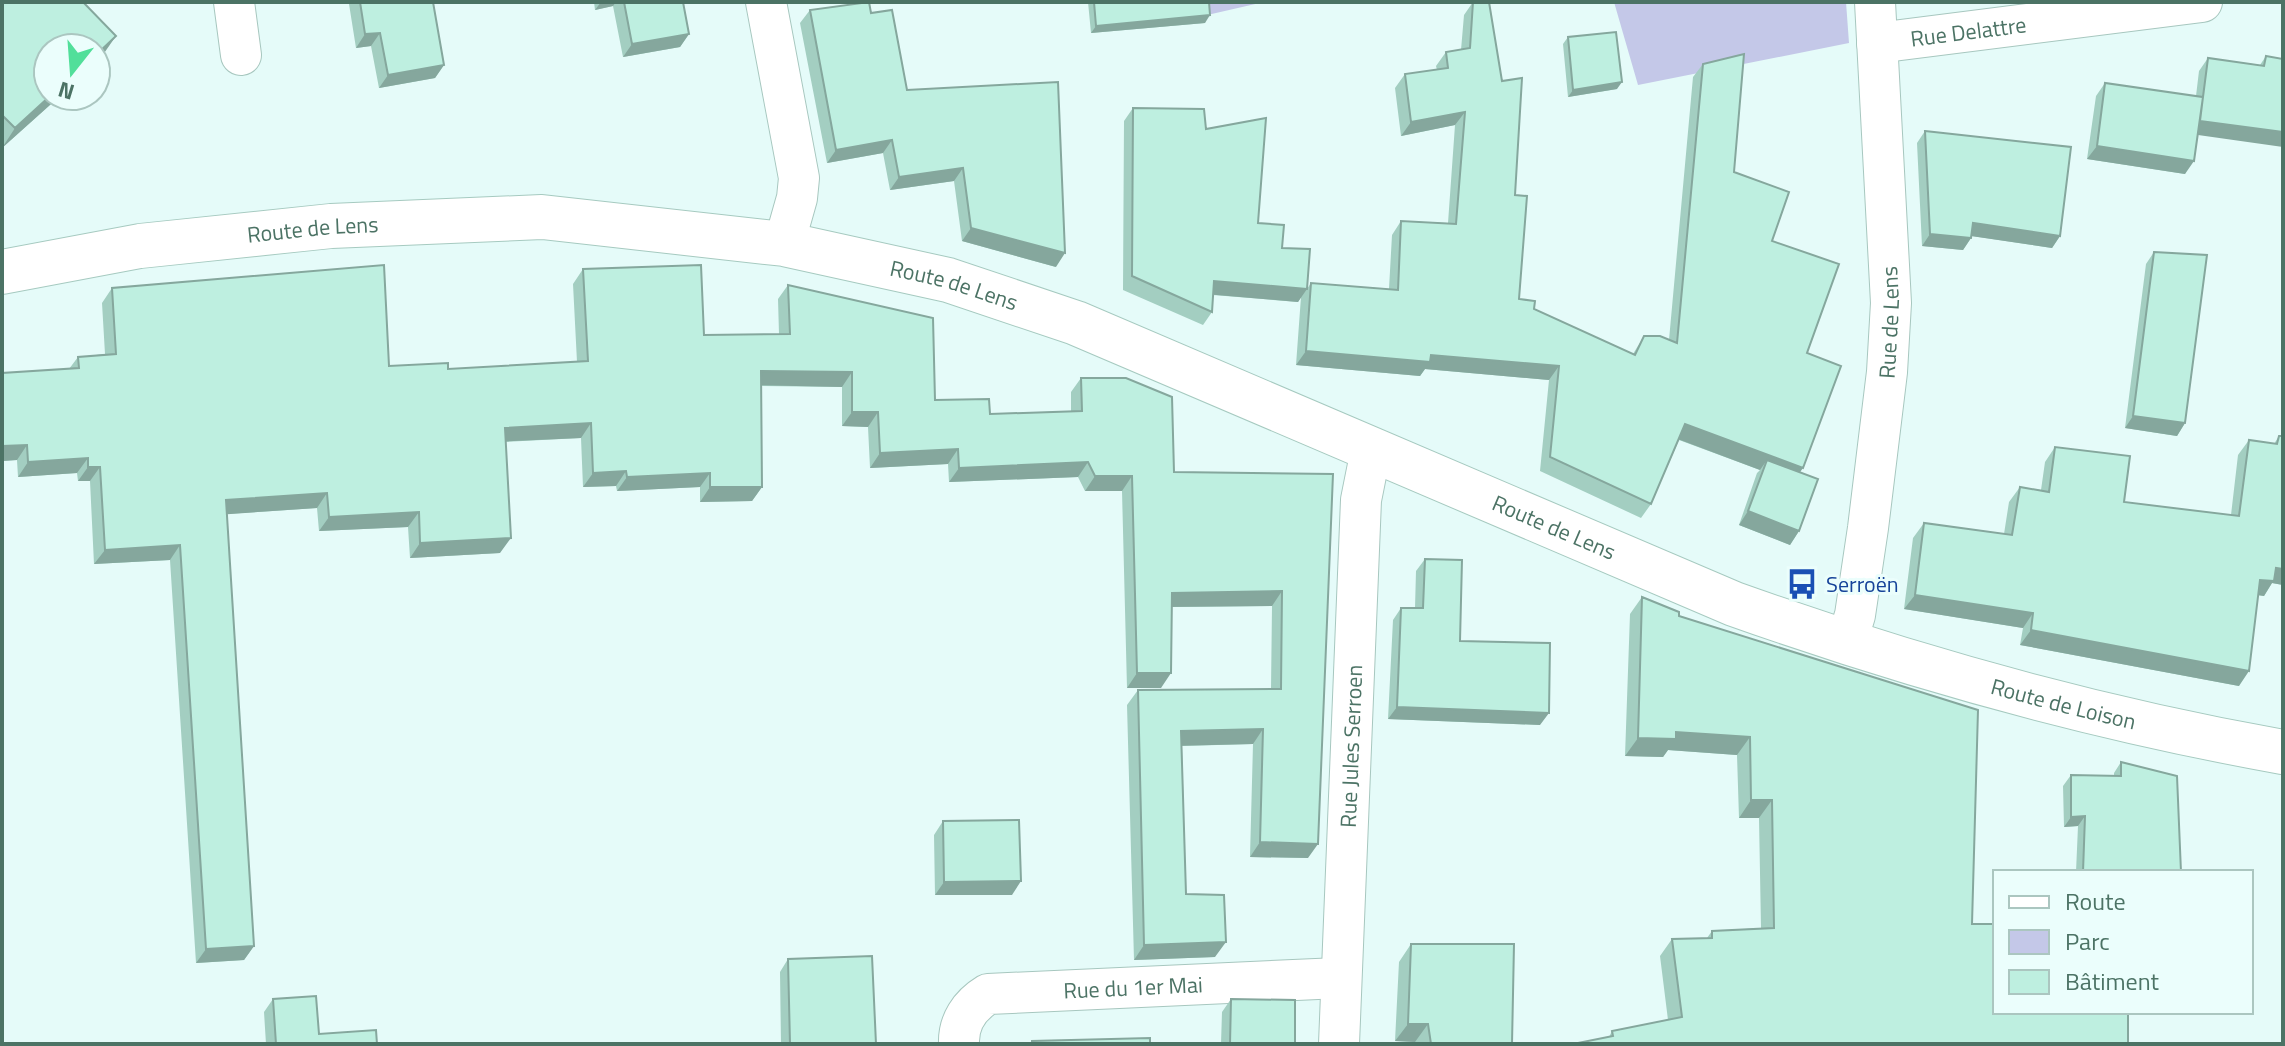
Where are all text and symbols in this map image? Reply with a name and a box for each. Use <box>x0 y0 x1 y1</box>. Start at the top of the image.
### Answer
street label: Rue Delattre <box>1908 7 2028 56</box>
north arrow <box>32 32 112 112</box>
text: N <box>54 73 78 110</box>
street label: Route de Lens <box>245 207 379 252</box>
street label: Route de Lens <box>887 251 1022 319</box>
street label: Rue de Lens <box>1870 265 1908 379</box>
street label: Route de Lens <box>1487 486 1621 569</box>
bus stop icon: Serroën <box>1785 567 1819 601</box>
place label: Serroën <box>1826 567 1899 601</box>
street label: Rue Jules Serroen <box>1331 664 1371 828</box>
street label: Route de Loison <box>1987 669 2139 738</box>
legend <box>1993 870 2253 1014</box>
text: Route <box>2065 883 2126 919</box>
text: Parc <box>2065 923 2110 959</box>
text: Bâtiment <box>2065 963 2159 999</box>
street label: Rue du 1er Mai <box>1063 967 1204 1008</box>

